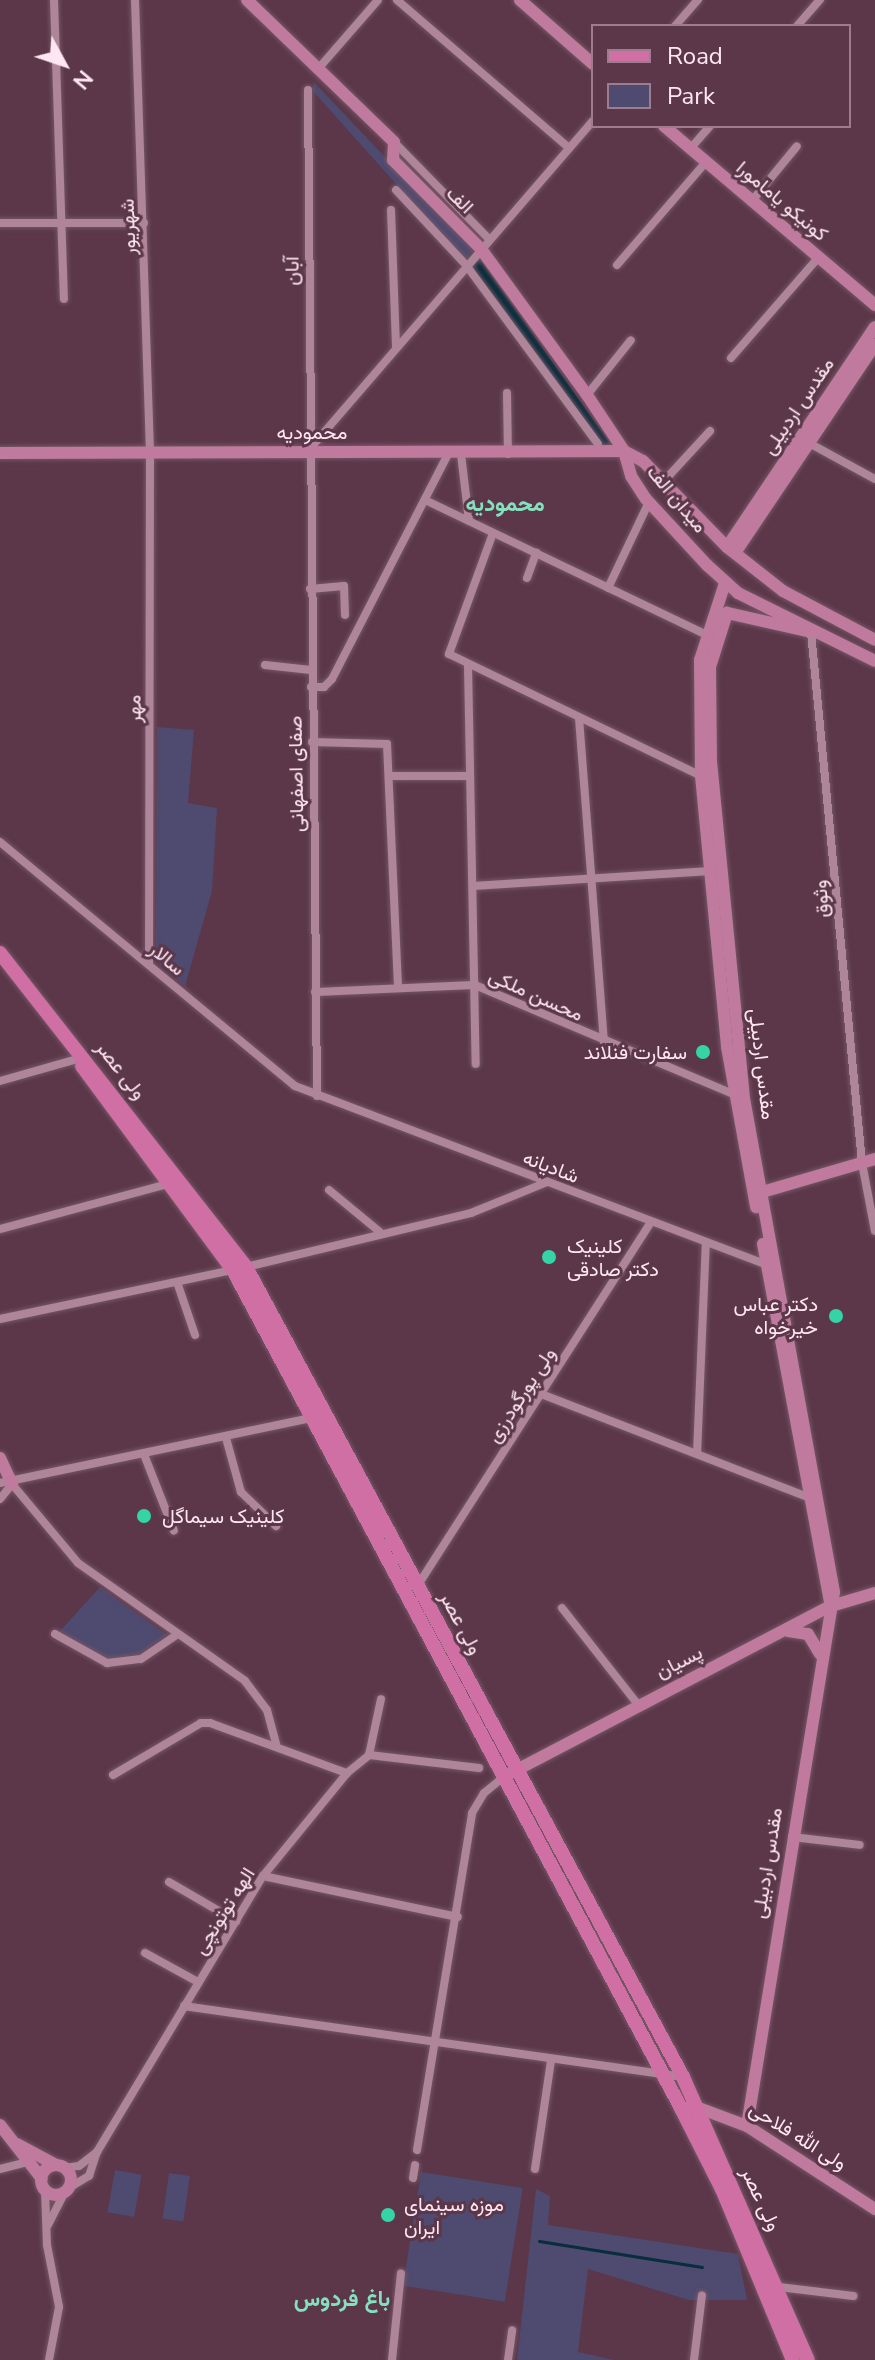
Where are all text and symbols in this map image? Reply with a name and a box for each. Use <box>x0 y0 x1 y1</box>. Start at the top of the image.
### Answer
north arrow <box>24 24 104 104</box>
legend <box>591 24 851 128</box>
text: Road <box>667 40 723 72</box>
text: N <box>66 63 99 95</box>
text: Park <box>667 80 715 112</box>
street label: کونیکو یامامورا <box>731 156 833 246</box>
street label: الف <box>441 181 479 219</box>
street label: شهریور <box>115 198 141 256</box>
street label: آبان <box>280 256 304 286</box>
street label: مقدس اردبیلی <box>757 353 839 459</box>
street label: محمودیه <box>277 420 347 444</box>
street label: میدان الف <box>642 460 712 538</box>
district label: محمودیه <box>465 492 545 518</box>
street label: مهر <box>122 695 146 723</box>
street label: صفای اصفهانی <box>283 716 309 832</box>
street label: وثوق <box>807 879 835 919</box>
street label: سالار <box>144 937 190 981</box>
street label: محسن ملکی <box>485 964 587 1026</box>
street label: مقدس اردبیلی <box>743 1007 781 1121</box>
street label: ولی عصر <box>91 1036 151 1104</box>
place label: سفارت فنلاند <box>584 1040 687 1064</box>
marker: سفارت فنلاند <box>694 1043 712 1061</box>
street label: شادیانه <box>520 1145 582 1189</box>
place label: کلینیک دکتر صادقی <box>567 1234 659 1281</box>
marker: کلینیک دکتر صادقی <box>538 1246 560 1268</box>
place label: دکتر عباس خیرخواه <box>734 1292 818 1339</box>
marker: دکتر عباس خیرخواه <box>825 1305 847 1327</box>
street label: ولی پورگودرزی <box>481 1343 561 1447</box>
place label: کلینیک سیماگل <box>162 1504 284 1528</box>
marker: کلینیک سیماگل <box>133 1505 155 1527</box>
street label: ولی عصر <box>434 1587 488 1659</box>
street label: پسیان <box>652 1640 706 1684</box>
street label: مقدس اردبیلی <box>746 1806 788 1920</box>
street label: الهه توتونچی <box>188 1863 260 1959</box>
street label: ولی‌ الله فلاحی <box>745 2097 851 2175</box>
street label: ولی عصر <box>736 2163 786 2235</box>
place label: موزه سینمای ایران <box>404 2192 504 2239</box>
marker: موزه سینمای ایران <box>379 2206 397 2224</box>
district label: باغ فردوس <box>294 2287 390 2313</box>

